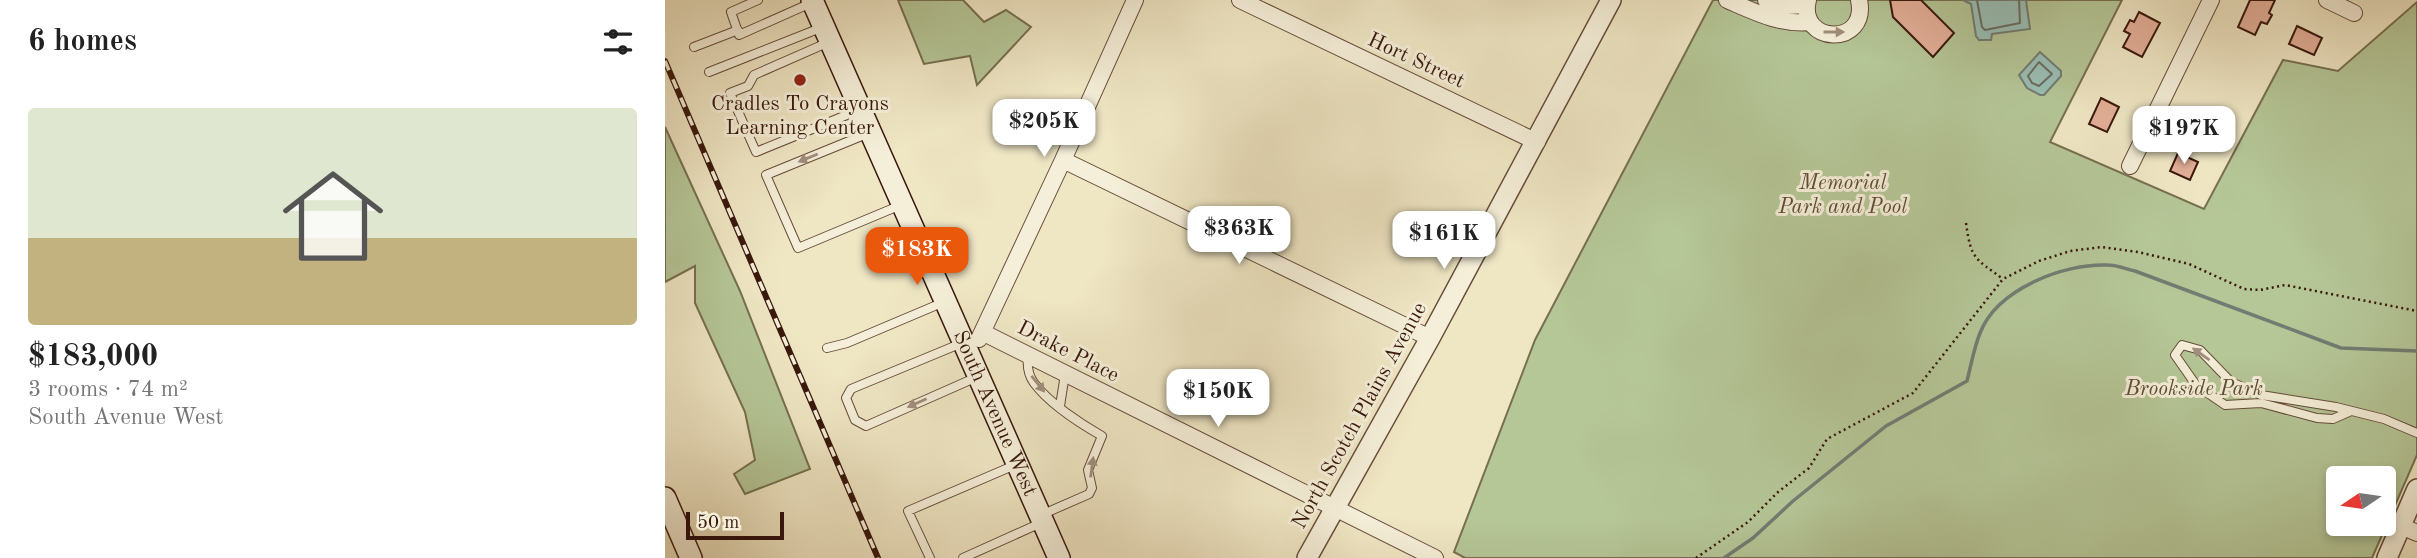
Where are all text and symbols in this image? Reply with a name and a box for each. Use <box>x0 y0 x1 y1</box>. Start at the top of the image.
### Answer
icon: filters <box>599 23 637 61</box>
one-way arrow <box>1823 26 1845 38</box>
text: 6 homes <box>28 27 137 57</box>
street label: Hort Street <box>1364 29 1468 93</box>
marker: Cradles To Crayons Learning Center <box>792 72 808 88</box>
place label: Cradles To Crayons Learning Center <box>711 94 889 139</box>
pin: $205K <box>995 100 1093 159</box>
pin: $197K <box>2135 106 2233 166</box>
text: $205K <box>1008 110 1080 133</box>
text: $197K <box>2148 117 2220 140</box>
one-way arrow <box>798 152 819 163</box>
icon: home <box>270 153 396 279</box>
park label: Memorial Park and Pool <box>1778 173 1907 218</box>
pin: $363K <box>1190 206 1288 266</box>
pin: $161K <box>1395 212 1493 271</box>
text: $363K <box>1203 217 1275 240</box>
text: $161K <box>1408 222 1480 245</box>
pin: $183K <box>868 228 966 287</box>
text: $183K <box>881 238 953 261</box>
street label: North Scotch Plains Avenue <box>1289 299 1431 533</box>
street label: Drake Place <box>1014 317 1122 387</box>
street label: South Avenue West <box>949 327 1041 499</box>
text: $183,000 <box>28 342 158 372</box>
one-way arrow <box>2191 348 2210 362</box>
pin: $150K <box>1169 370 1267 429</box>
one-way arrow <box>1030 375 1045 393</box>
text: 3 rooms · 74 m² <box>28 378 188 401</box>
park label: Brookside Park <box>2124 379 2263 400</box>
text: $150K <box>1182 380 1254 403</box>
one-way arrow <box>907 397 927 409</box>
text: South Avenue West <box>28 406 223 429</box>
one-way arrow <box>1086 455 1097 477</box>
north arrow <box>2326 466 2396 536</box>
map controls <box>2326 466 2396 536</box>
scale bar <box>686 509 784 541</box>
text: 50 m <box>697 514 739 533</box>

